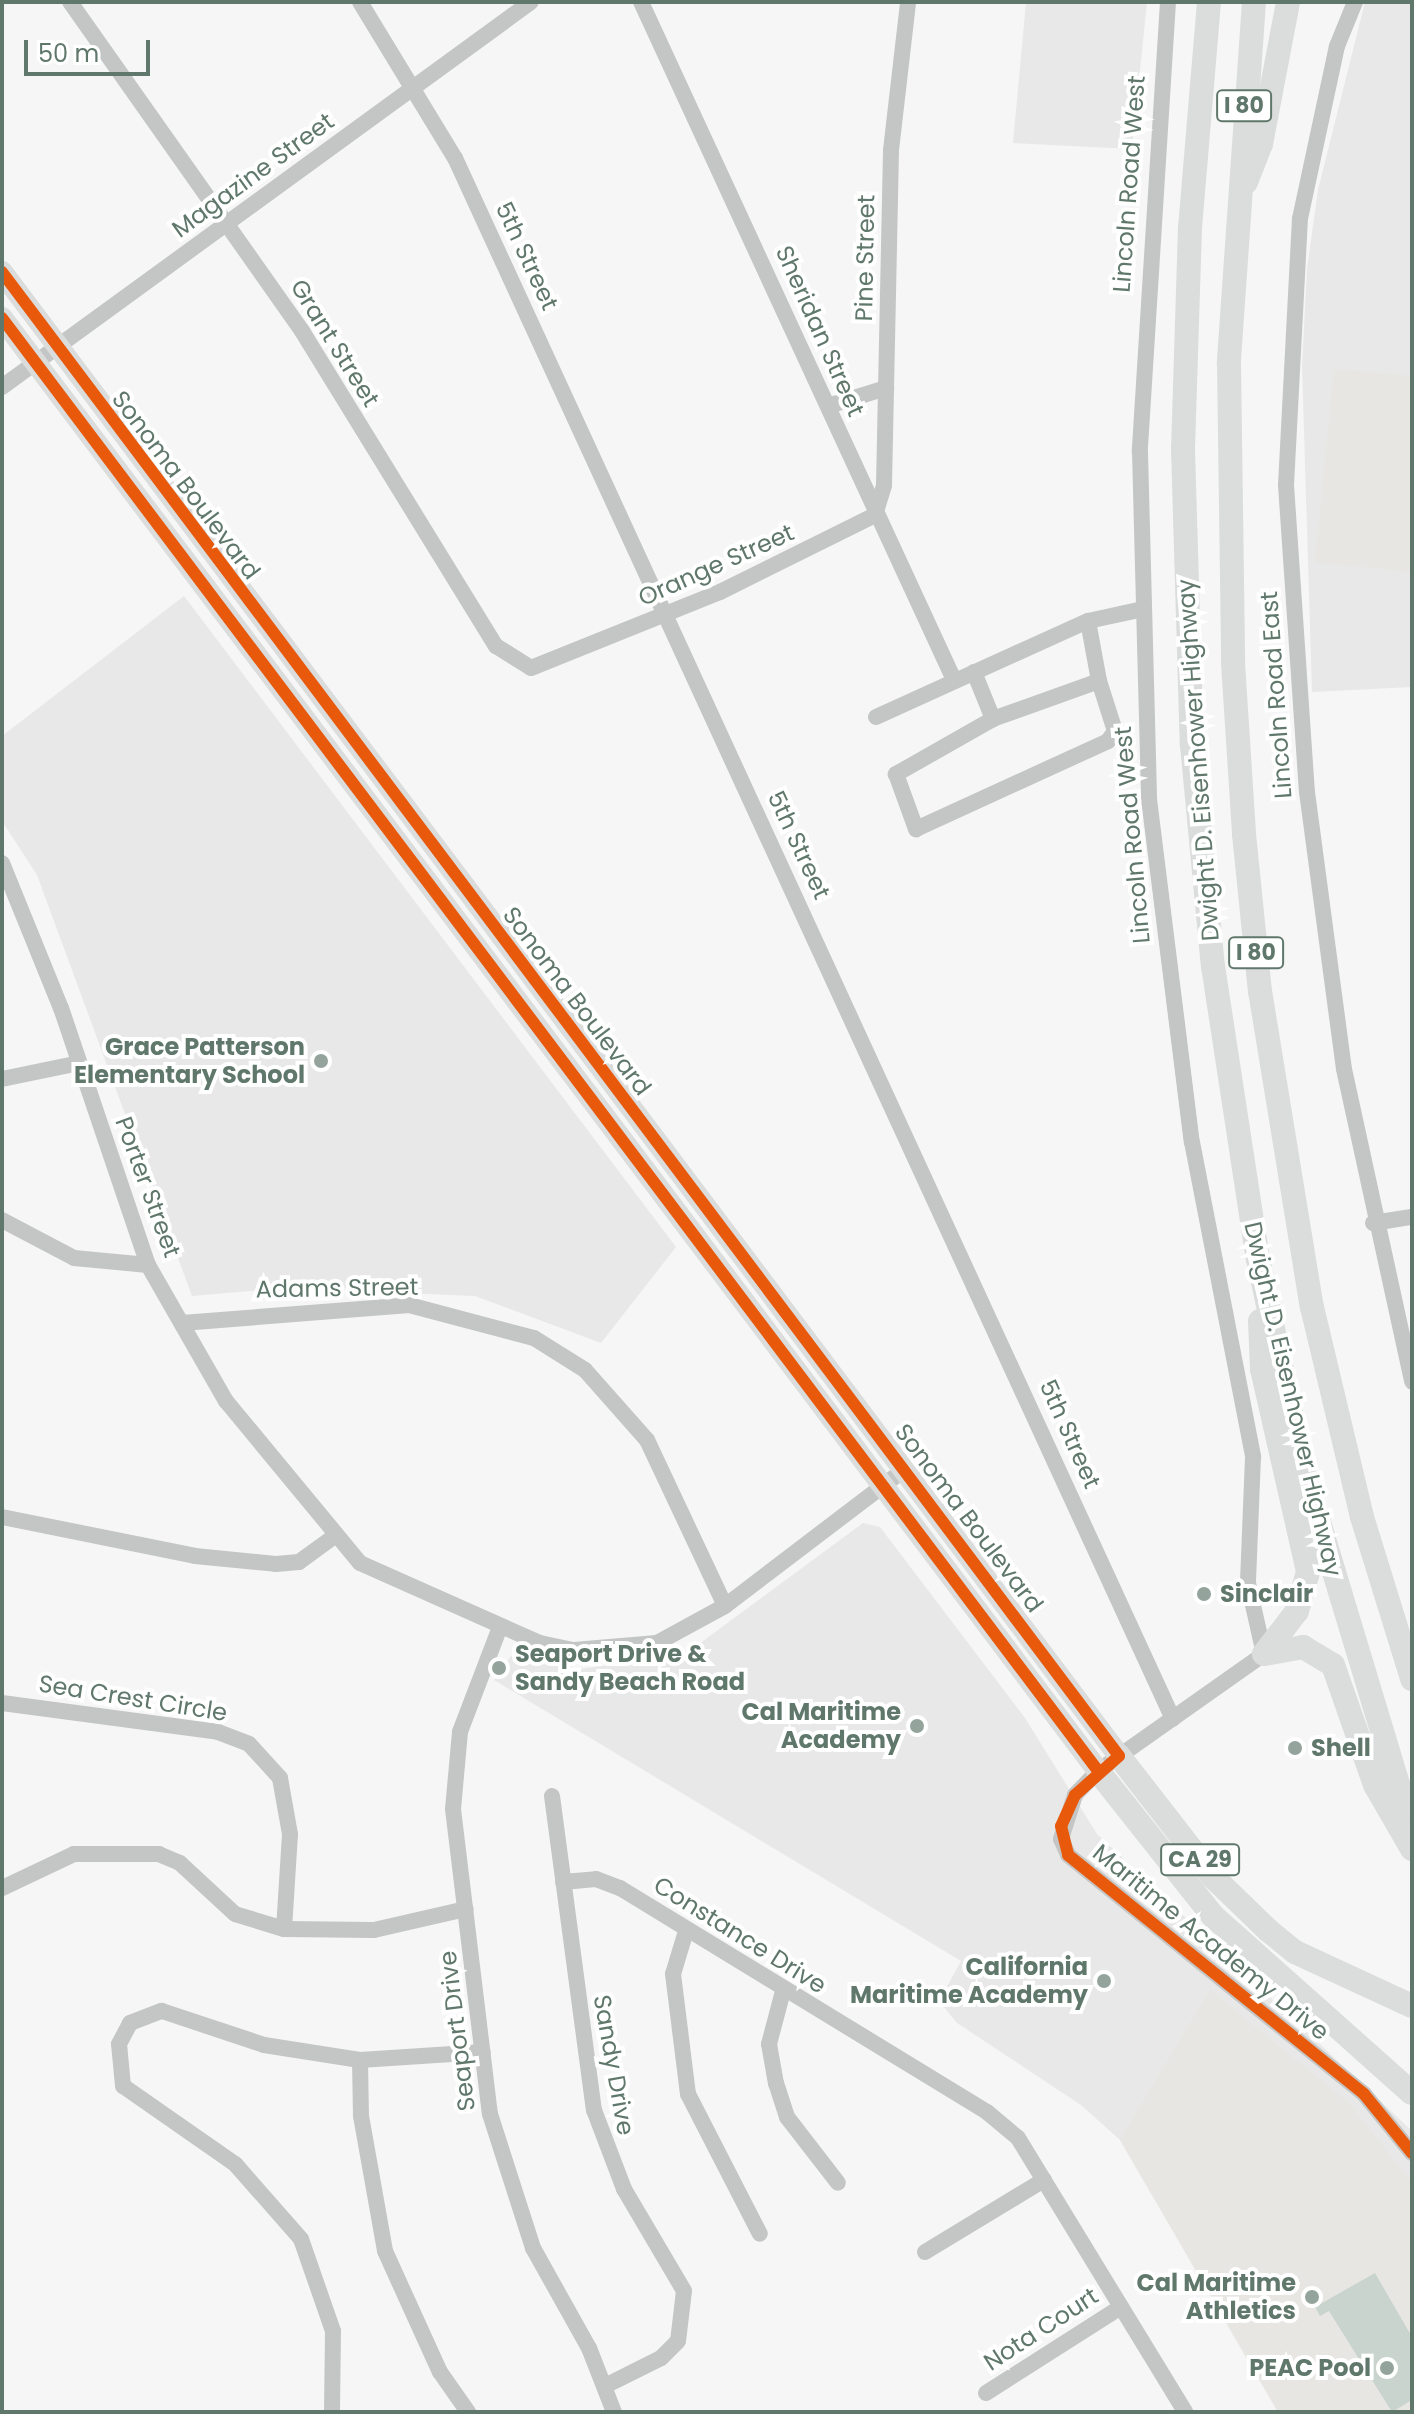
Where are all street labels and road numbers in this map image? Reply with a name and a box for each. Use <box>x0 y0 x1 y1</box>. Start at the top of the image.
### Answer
street label: Lincoln Road West <box>1107 74 1151 294</box>
road number: I 80 <box>1216 88 1272 124</box>
street label: Magazine Street <box>166 107 340 243</box>
street label: Pine Street <box>849 194 881 322</box>
street label: 5th Street <box>489 197 565 315</box>
street label: Sheridan Street <box>769 241 871 421</box>
street label: Grant Street <box>284 274 386 412</box>
street label: Sonoma Boulevard <box>106 385 266 585</box>
street label: Orange Street <box>634 518 798 612</box>
street label: Dwight D. Eisenhower Highway <box>1171 578 1225 942</box>
street label: Lincoln Road East <box>1254 590 1298 800</box>
street label: Lincoln Road West <box>1108 725 1156 945</box>
street label: 5th Street <box>761 786 837 904</box>
street label: Sonoma Boulevard <box>497 901 657 1101</box>
road number: I 80 <box>1228 935 1284 971</box>
street label: Porter Street <box>109 1113 187 1261</box>
street label: Dwight D. Eisenhower Highway <box>1238 1219 1348 1579</box>
street label: Adams Street <box>255 1272 419 1304</box>
street label: 5th Street <box>1033 1375 1107 1493</box>
street label: Sonoma Boulevard <box>889 1418 1049 1618</box>
street label: Sea Crest Circle <box>37 1669 229 1727</box>
street label: Maritime Academy Drive <box>1087 1838 1335 2046</box>
road number: CA 29 <box>1160 1842 1240 1878</box>
street label: Constance Drive <box>648 1870 832 2000</box>
street label: Seaport Drive <box>433 1949 481 2113</box>
street label: Sandy Drive <box>587 1993 641 2137</box>
street label: Nota Court <box>978 2281 1104 2377</box>

